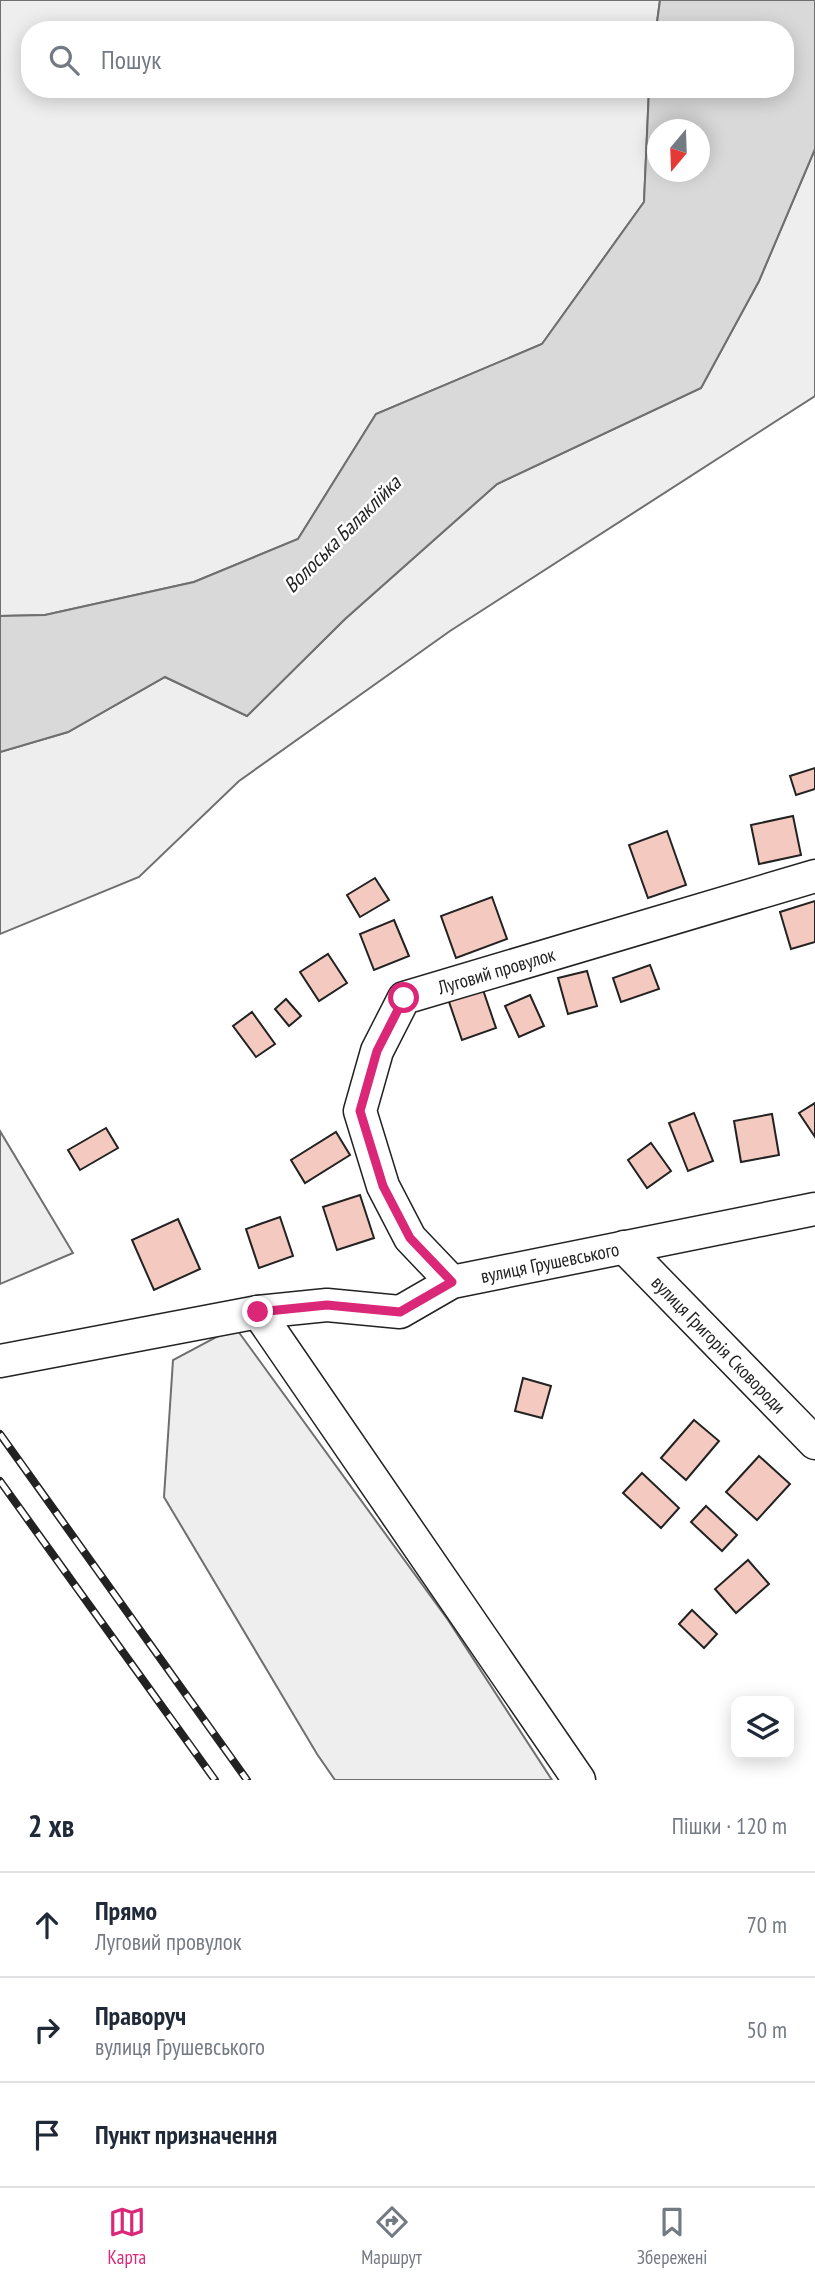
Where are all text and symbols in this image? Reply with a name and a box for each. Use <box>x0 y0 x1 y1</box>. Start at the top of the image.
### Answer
search box <box>21 21 794 98</box>
icon: search <box>45 41 83 79</box>
text: Пошук <box>101 43 161 76</box>
north arrow <box>647 119 710 182</box>
water label: Волоська Балаклійка <box>278 469 407 598</box>
street label: Луговий провулок <box>434 942 558 1000</box>
route start <box>388 982 419 1013</box>
street label: вулиця Грушевського <box>478 1237 621 1288</box>
street label: вулиця Григорія Сковороди <box>647 1271 791 1418</box>
route end <box>242 1296 273 1327</box>
map controls <box>731 1696 794 1759</box>
button: layers <box>731 1696 794 1759</box>
text: 2 хв <box>28 1806 74 1845</box>
text: Пішки · 120 m <box>672 1811 787 1840</box>
text: Прямо <box>95 1894 157 1927</box>
icon: ahead <box>28 1906 66 1944</box>
text: 70 m <box>746 1910 787 1939</box>
text: Луговий провулок <box>95 1927 242 1956</box>
text: Праворуч <box>95 1999 186 2032</box>
icon: right <box>28 2011 66 2049</box>
text: 50 m <box>746 2015 787 2044</box>
text: вулиця Грушевського <box>95 2032 265 2061</box>
icon: arrive <box>28 2116 66 2154</box>
text: Пункт призначення <box>95 2118 277 2151</box>
tab: Карта <box>108 2203 146 2269</box>
tab: Маршрут <box>361 2203 422 2269</box>
tab: Збережені <box>637 2203 707 2269</box>

